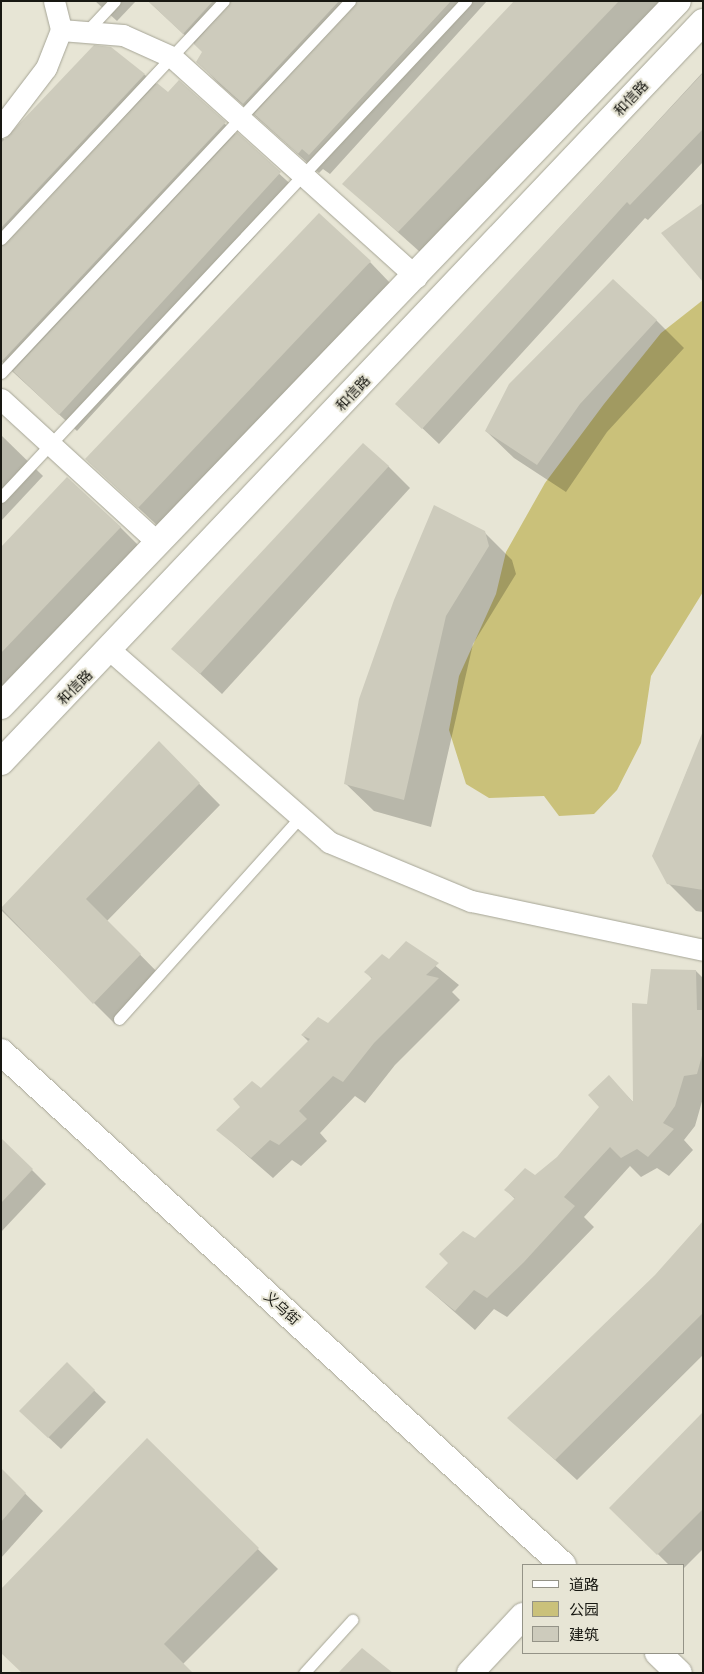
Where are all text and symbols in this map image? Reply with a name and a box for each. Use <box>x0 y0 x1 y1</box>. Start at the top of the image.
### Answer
street label: 和信路 <box>611 77 651 119</box>
street label: 和信路 <box>333 372 373 414</box>
street label: 和信路 <box>54 666 96 708</box>
street label: 义乌街 <box>261 1288 303 1328</box>
legend <box>522 1564 684 1654</box>
text: 道路 <box>569 1576 599 1594</box>
text: 公园 <box>569 1601 599 1619</box>
text: 建筑 <box>569 1626 599 1644</box>

